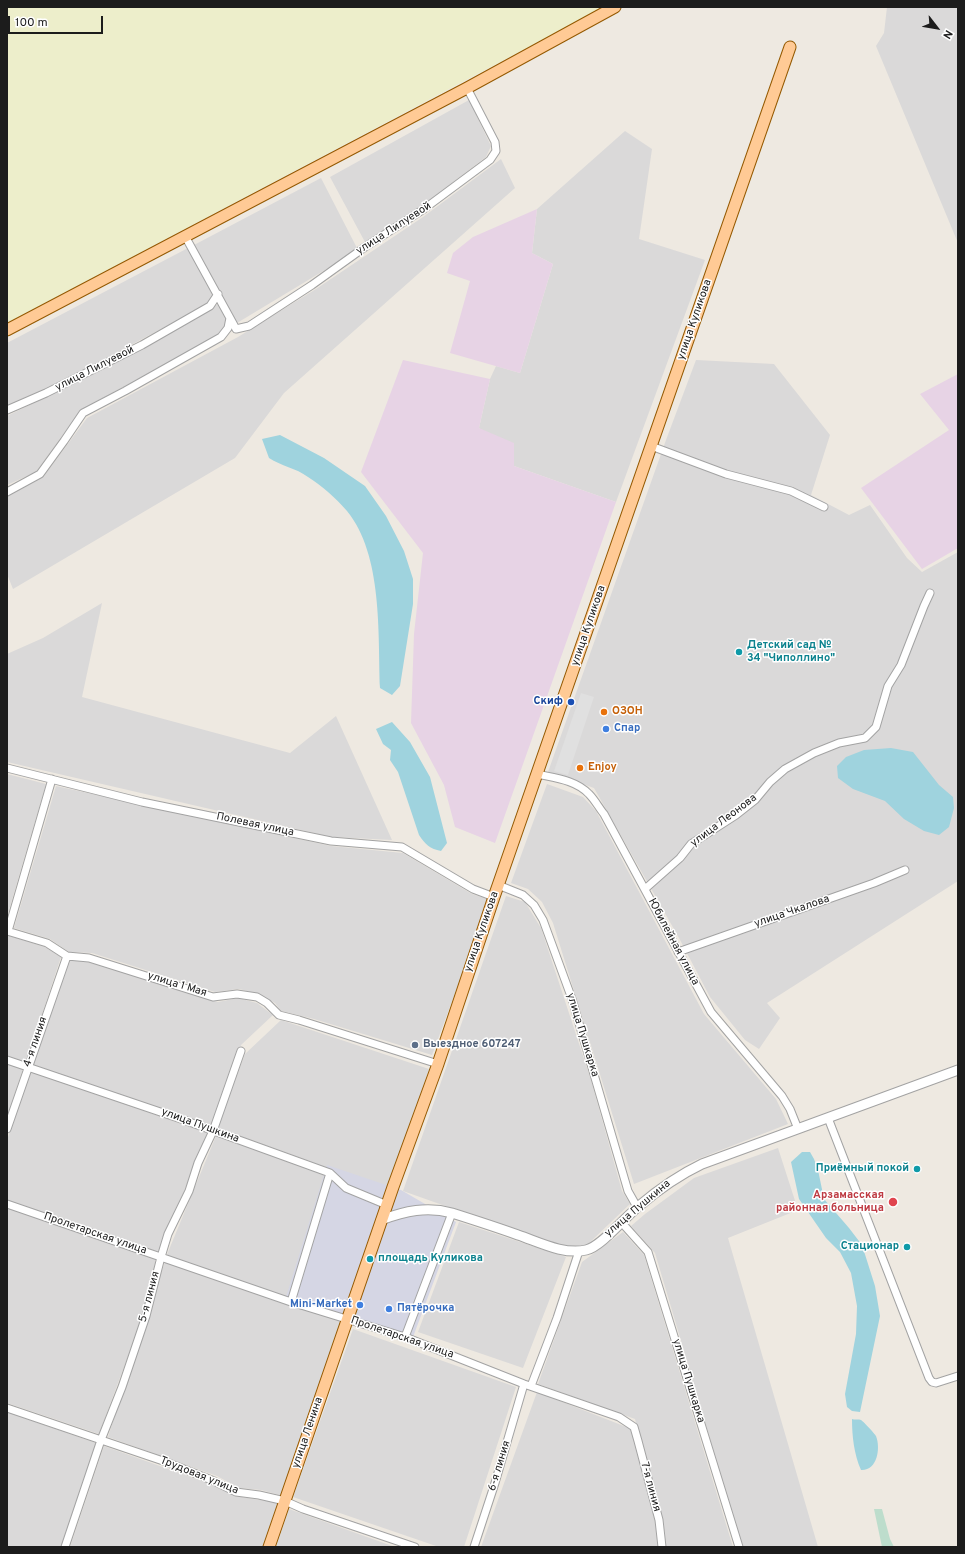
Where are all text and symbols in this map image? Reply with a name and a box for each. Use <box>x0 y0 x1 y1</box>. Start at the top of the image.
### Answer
scale bar <box>10 8 105 34</box>
north arrow <box>917 8 957 48</box>
text: 100 m <box>15 15 48 31</box>
text: N <box>939 27 955 41</box>
street label: улица Лилуевой <box>354 200 434 258</box>
street label: улица Куликова <box>675 278 715 362</box>
street label: улица Лилуевой <box>53 343 137 395</box>
street label: улица Куликова <box>569 584 609 668</box>
place label: Детский сад № 34 "Чиполлино" <box>747 639 835 665</box>
marker: Детский сад № 34 "Чиполлино" <box>734 647 744 657</box>
place label: Скиф <box>533 695 563 709</box>
marker: Скиф <box>566 697 576 707</box>
place label: ОЗОН <box>612 705 643 719</box>
marker: ОЗОН <box>599 707 609 717</box>
place label: Спар <box>614 722 640 736</box>
marker: Спар <box>601 724 611 734</box>
place label: Enjoy <box>588 761 617 775</box>
marker: Enjoy <box>575 763 585 773</box>
street label: улица Леонова <box>688 792 760 850</box>
street label: Полевая улица <box>215 810 295 840</box>
street label: улица Куликова <box>462 890 502 974</box>
street label: улица Чкалова <box>753 893 831 931</box>
street label: Юбилейная улица <box>645 896 701 988</box>
street label: улица 1 Мая <box>146 970 208 1000</box>
street label: улица Пушкарка <box>563 991 601 1079</box>
street label: 4-я линия <box>21 1015 51 1069</box>
place label: Выездное 607247 <box>423 1038 521 1052</box>
marker: Выездное 607247 <box>410 1040 420 1050</box>
street label: улица Пушкина <box>159 1106 241 1146</box>
place label: Приёмный покой <box>816 1162 909 1176</box>
marker: Приёмный покой <box>912 1164 922 1174</box>
street label: улица Пушкина <box>602 1178 674 1240</box>
place label: Арзамасская районная больница <box>776 1189 884 1215</box>
marker: Арзамасская районная больница <box>887 1196 899 1208</box>
street label: Пролетарская улица <box>42 1210 148 1258</box>
place label: Стационар <box>841 1240 899 1254</box>
marker: Стационар <box>902 1242 912 1252</box>
place label: площадь Куликова <box>378 1252 483 1266</box>
marker: площадь Куликова <box>365 1254 375 1264</box>
street label: 5-я линия <box>137 1270 163 1324</box>
place label: Mini-Market <box>290 1298 352 1312</box>
marker: Mini-Market <box>355 1300 365 1310</box>
place label: Пятёрочка <box>397 1302 454 1316</box>
marker: Пятёрочка <box>384 1304 394 1314</box>
street label: Пролетарская улица <box>349 1314 455 1362</box>
street label: улица Пушкарка <box>669 1337 707 1425</box>
street label: улица Ленина <box>290 1396 326 1470</box>
street label: 6-я линия <box>486 1439 514 1493</box>
street label: Трудовая улица <box>158 1454 240 1498</box>
street label: 7-я линия <box>637 1461 663 1513</box>

